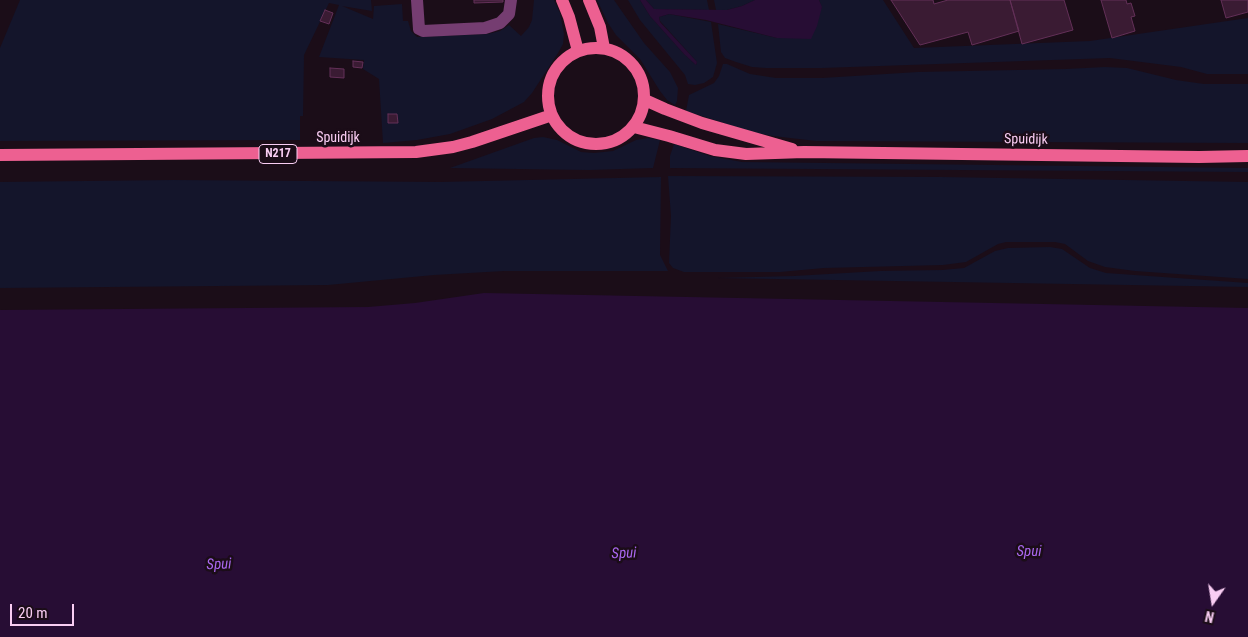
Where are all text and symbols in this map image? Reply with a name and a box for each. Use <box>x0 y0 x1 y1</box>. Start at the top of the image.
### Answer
street label: Spuidijk <box>316 130 360 146</box>
street label: Spuidijk <box>1004 131 1048 149</box>
road number: N217 <box>259 144 297 164</box>
water label: Spui <box>1016 543 1042 561</box>
water label: Spui <box>611 545 637 563</box>
water label: Spui <box>206 556 232 574</box>
north arrow <box>1188 577 1238 627</box>
scale bar <box>12 594 76 626</box>
text: 20 m <box>18 604 48 622</box>
text: N <box>1204 608 1216 625</box>

